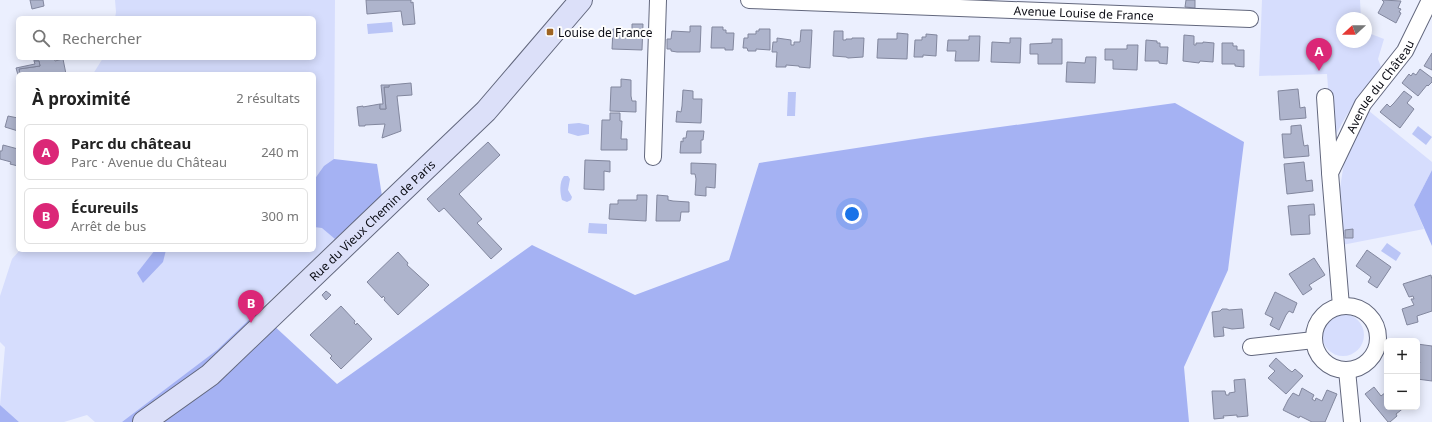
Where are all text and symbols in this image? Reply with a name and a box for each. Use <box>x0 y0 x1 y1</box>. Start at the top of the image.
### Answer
street label: Avenue Louise de France <box>1013 2 1154 24</box>
north arrow <box>1336 12 1372 48</box>
search box <box>16 16 316 60</box>
place label: Louise de France <box>558 24 653 41</box>
icon: search <box>30 27 52 49</box>
marker: Louise de France <box>545 27 555 37</box>
text: Rechercher <box>62 28 142 48</box>
street label: Avenue du Château <box>1342 37 1418 136</box>
pin: A <box>1306 38 1332 71</box>
text: À proximité <box>32 87 131 110</box>
text: 2 résultats <box>236 89 300 107</box>
text: Parc du château <box>71 133 191 153</box>
text: A <box>42 143 51 161</box>
text: 240 m <box>261 143 299 161</box>
text: Parc · Avenue du Château <box>71 153 227 171</box>
street label: Rue du Vieux Chemin de Paris <box>305 156 439 285</box>
text: Écureuils <box>71 197 139 217</box>
your location <box>842 204 862 224</box>
text: B <box>42 207 50 225</box>
text: 300 m <box>261 207 299 225</box>
text: Arrêt de bus <box>71 217 146 235</box>
pin: B <box>238 290 264 323</box>
map controls <box>1384 338 1420 410</box>
button: + <box>1384 338 1420 374</box>
button: − <box>1384 374 1420 410</box>

